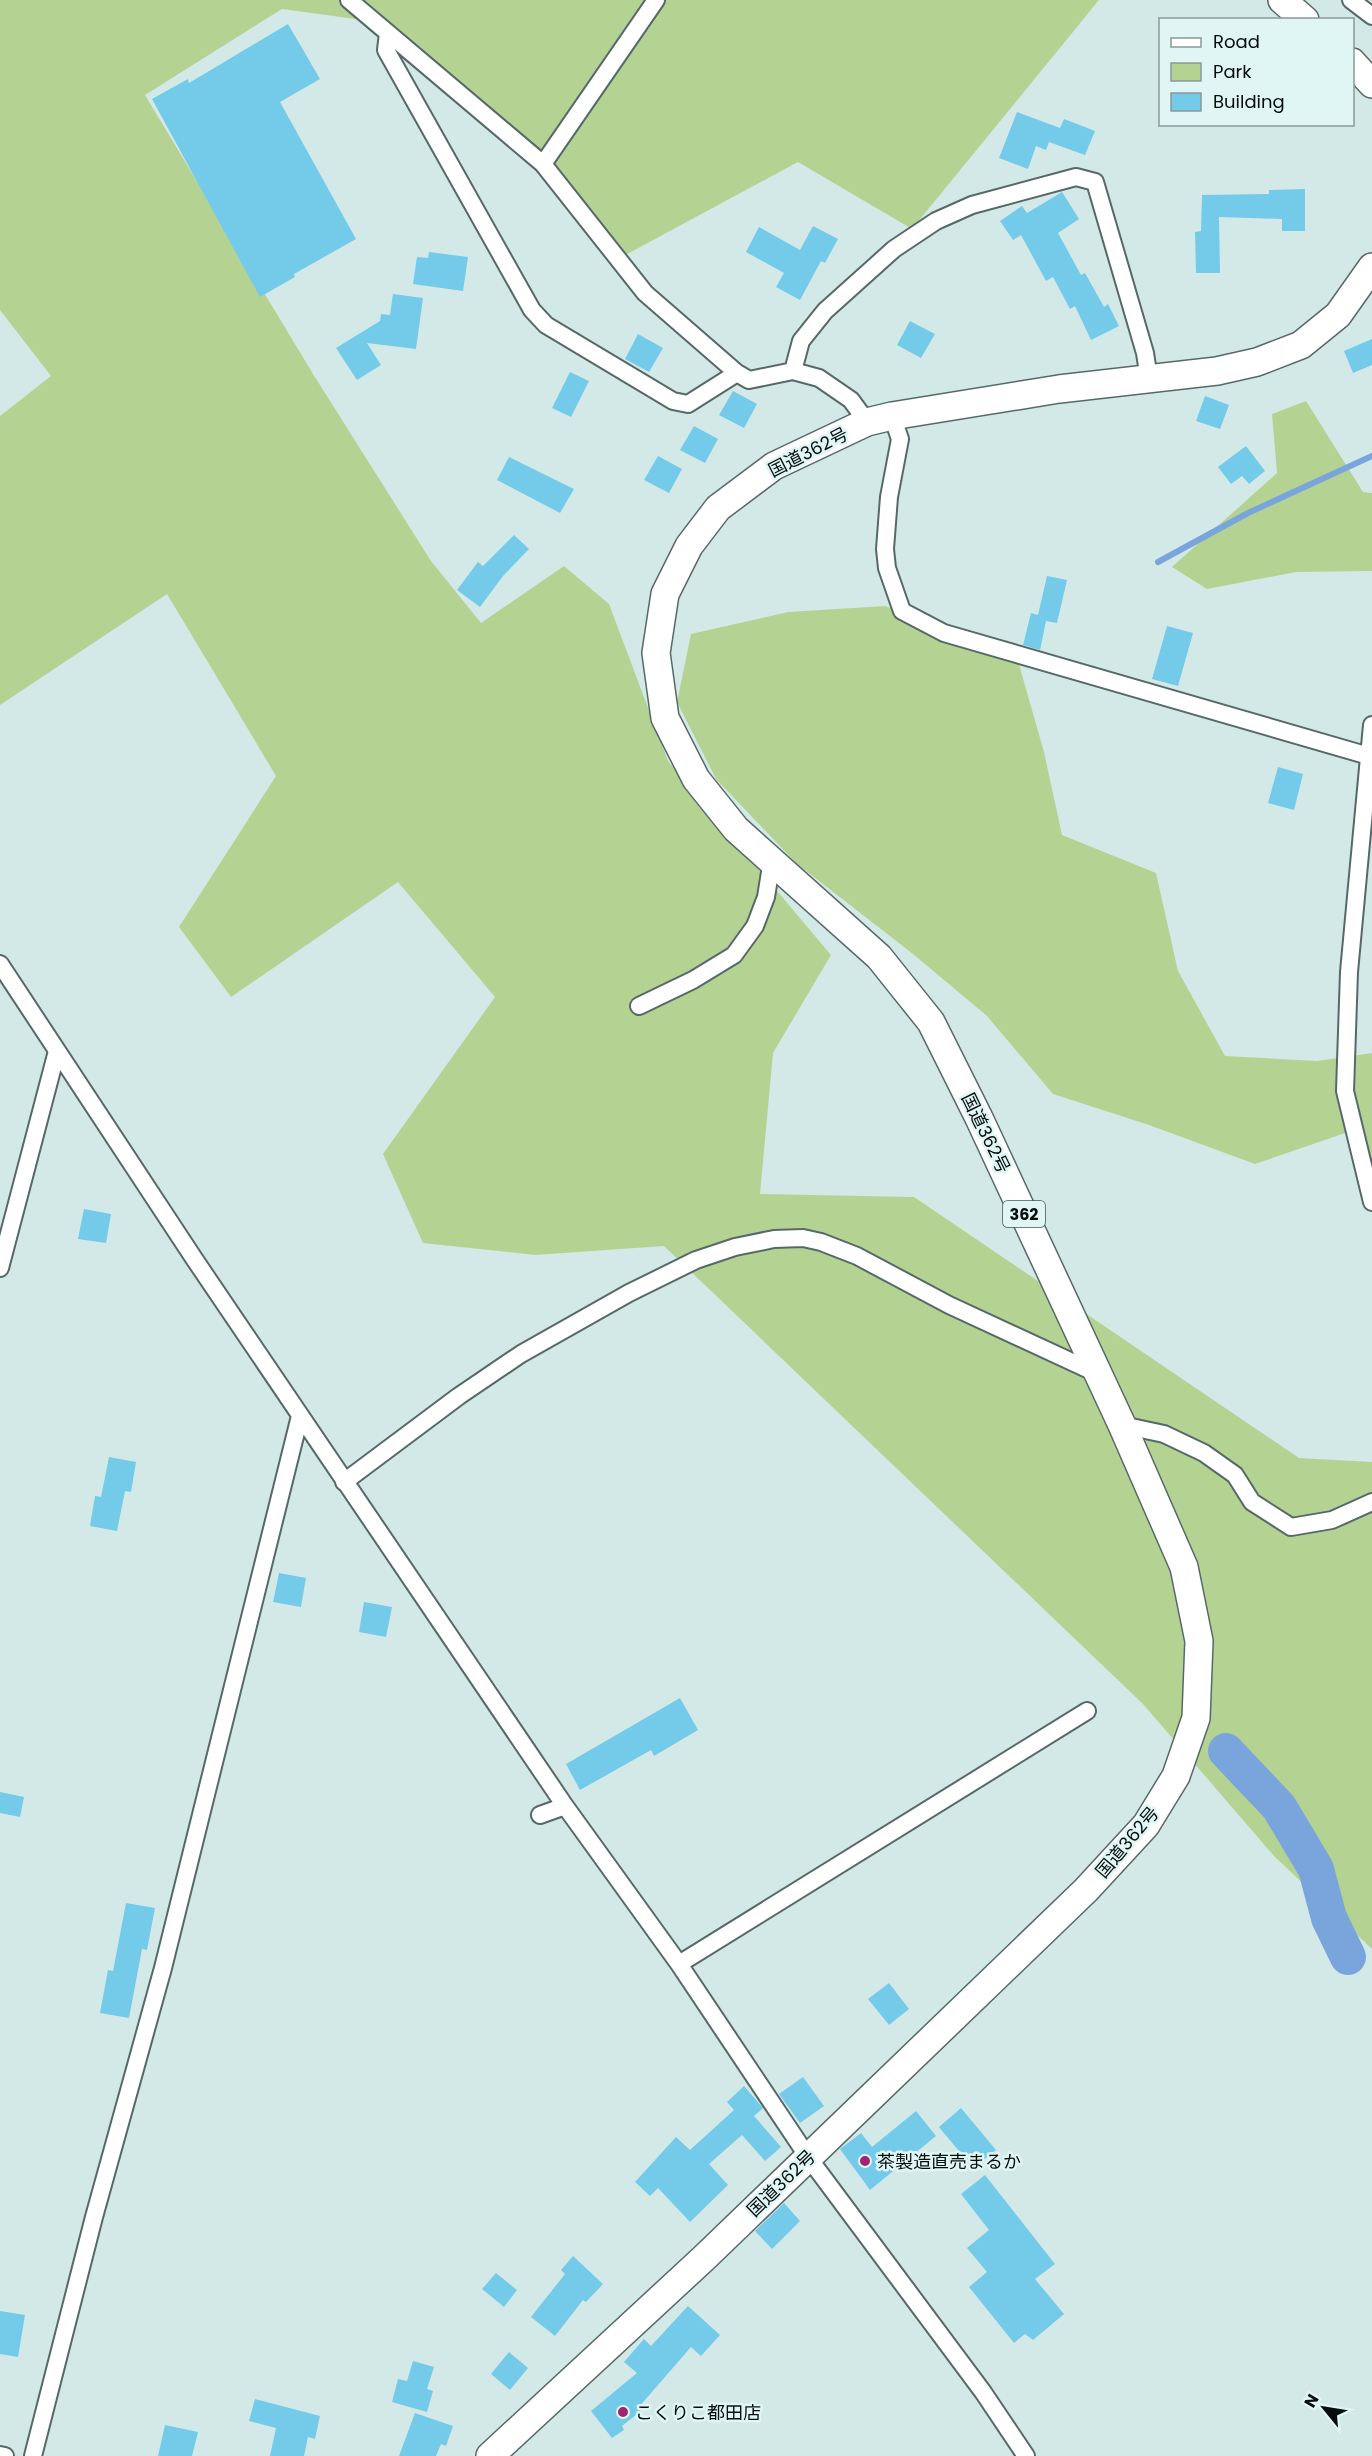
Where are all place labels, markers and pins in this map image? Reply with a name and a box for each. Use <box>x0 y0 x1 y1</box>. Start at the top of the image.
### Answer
place label: 茶製造直売まるか <box>877 2149 1021 2174</box>
marker: 茶製造直売まるか <box>858 2154 872 2168</box>
place label: こくりこ都田店 <box>635 2400 761 2425</box>
marker: こくりこ都田店 <box>616 2405 630 2419</box>

